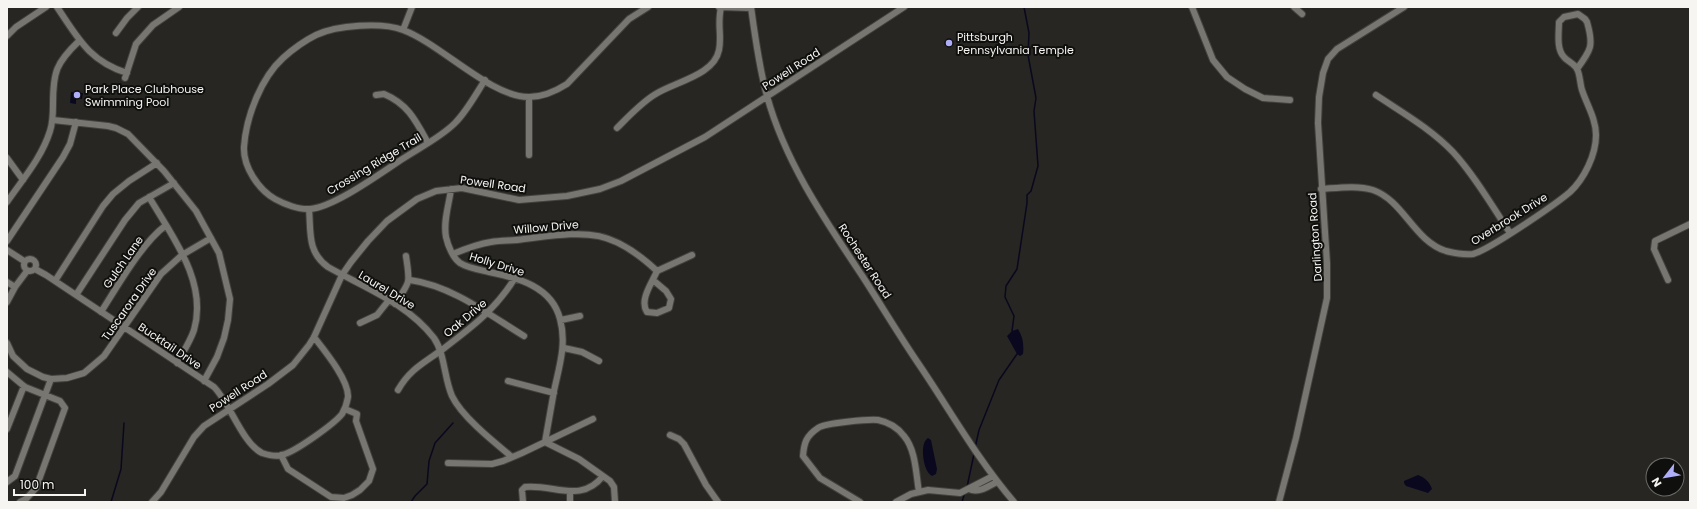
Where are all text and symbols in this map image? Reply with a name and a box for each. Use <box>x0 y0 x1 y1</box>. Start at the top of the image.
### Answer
place label: Pittsburgh Pennsylvania Temple <box>957 29 1074 58</box>
marker: Pittsburgh Pennsylvania Temple <box>944 38 954 48</box>
street label: Powell Road <box>759 44 823 94</box>
place label: Park Place Clubhouse Swimming Pool <box>85 81 204 110</box>
marker: Park Place Clubhouse Swimming Pool <box>72 90 82 100</box>
street label: Crossing Ridge Trail <box>324 129 424 199</box>
street label: Powell Road <box>459 171 527 197</box>
street label: Overbrook Drive <box>1468 189 1551 249</box>
street label: Darlington Road <box>1304 192 1326 282</box>
street label: Willow Drive <box>513 216 579 238</box>
street label: Rochester Road <box>835 220 895 302</box>
street label: Gulch Lane <box>99 232 147 292</box>
street label: Holly Drive <box>468 248 527 280</box>
street label: Tuscarora Drive <box>98 264 160 344</box>
street label: Laurel Drive <box>356 267 418 313</box>
street label: Oak Drive <box>440 295 490 341</box>
street label: Bucktail Drive <box>135 319 205 373</box>
street label: Powell Road <box>206 366 270 416</box>
north arrow <box>1645 457 1685 497</box>
scale bar <box>14 471 85 497</box>
text: N <box>1647 474 1665 490</box>
text: 100 m <box>20 476 54 493</box>

